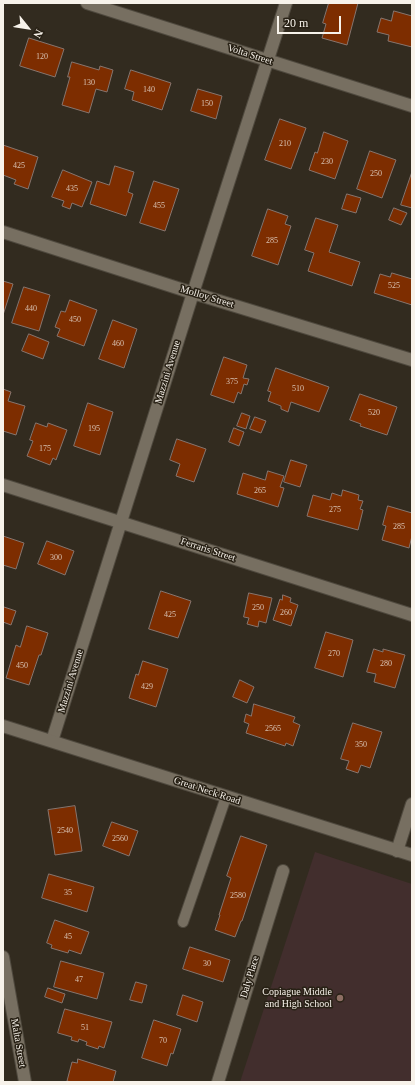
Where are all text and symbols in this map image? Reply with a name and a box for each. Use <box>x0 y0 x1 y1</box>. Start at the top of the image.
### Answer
north arrow <box>8 8 48 48</box>
scale bar <box>279 8 343 34</box>
text: 20 m <box>284 16 308 30</box>
text: N <box>31 28 46 40</box>
street label: Volta Street <box>226 42 274 68</box>
house number: 120 <box>36 52 48 62</box>
house number: 130 <box>83 78 95 88</box>
house number: 140 <box>143 85 155 95</box>
house number: 150 <box>201 99 213 109</box>
house number: 210 <box>279 139 291 149</box>
house number: 230 <box>321 157 333 167</box>
house number: 425 <box>13 161 25 171</box>
house number: 250 <box>370 169 382 179</box>
house number: 435 <box>66 184 78 194</box>
house number: 455 <box>153 201 165 211</box>
house number: 285 <box>266 236 278 246</box>
house number: 525 <box>388 281 400 291</box>
street label: Molloy Street <box>179 283 235 311</box>
house number: 440 <box>25 304 37 314</box>
house number: 450 <box>69 315 81 325</box>
house number: 460 <box>112 339 124 349</box>
street label: Mazzini Avenue <box>153 339 183 405</box>
house number: 375 <box>226 377 238 387</box>
house number: 510 <box>292 384 304 394</box>
house number: 520 <box>368 408 380 418</box>
house number: 195 <box>88 424 100 434</box>
house number: 175 <box>39 444 51 454</box>
house number: 265 <box>254 486 266 496</box>
house number: 275 <box>329 505 341 515</box>
house number: 285 <box>393 522 405 532</box>
street label: Ferraris Street <box>179 535 237 565</box>
house number: 300 <box>50 553 62 563</box>
house number: 250 <box>252 603 264 613</box>
house number: 260 <box>280 608 292 618</box>
house number: 425 <box>164 610 176 620</box>
street label: Mazzini Avenue <box>56 648 86 714</box>
house number: 270 <box>328 649 340 659</box>
house number: 280 <box>380 659 392 669</box>
house number: 450 <box>16 661 28 671</box>
house number: 429 <box>141 682 153 692</box>
house number: 2565 <box>265 724 281 734</box>
house number: 350 <box>355 740 367 750</box>
street label: Great Neck Road <box>172 775 242 807</box>
house number: 2540 <box>57 826 73 836</box>
house number: 2560 <box>112 834 128 844</box>
house number: 35 <box>64 888 72 898</box>
house number: 2580 <box>230 891 246 901</box>
house number: 45 <box>64 932 72 942</box>
street label: Daly Place <box>238 954 262 1000</box>
house number: 30 <box>203 959 211 969</box>
house number: 47 <box>75 975 83 985</box>
place label: Copiague Middle and High School <box>262 986 332 1010</box>
marker: Copiague Middle and High School <box>335 993 345 1003</box>
street label: Malta Street <box>8 1018 28 1068</box>
house number: 51 <box>81 1023 89 1033</box>
house number: 70 <box>159 1036 167 1046</box>

